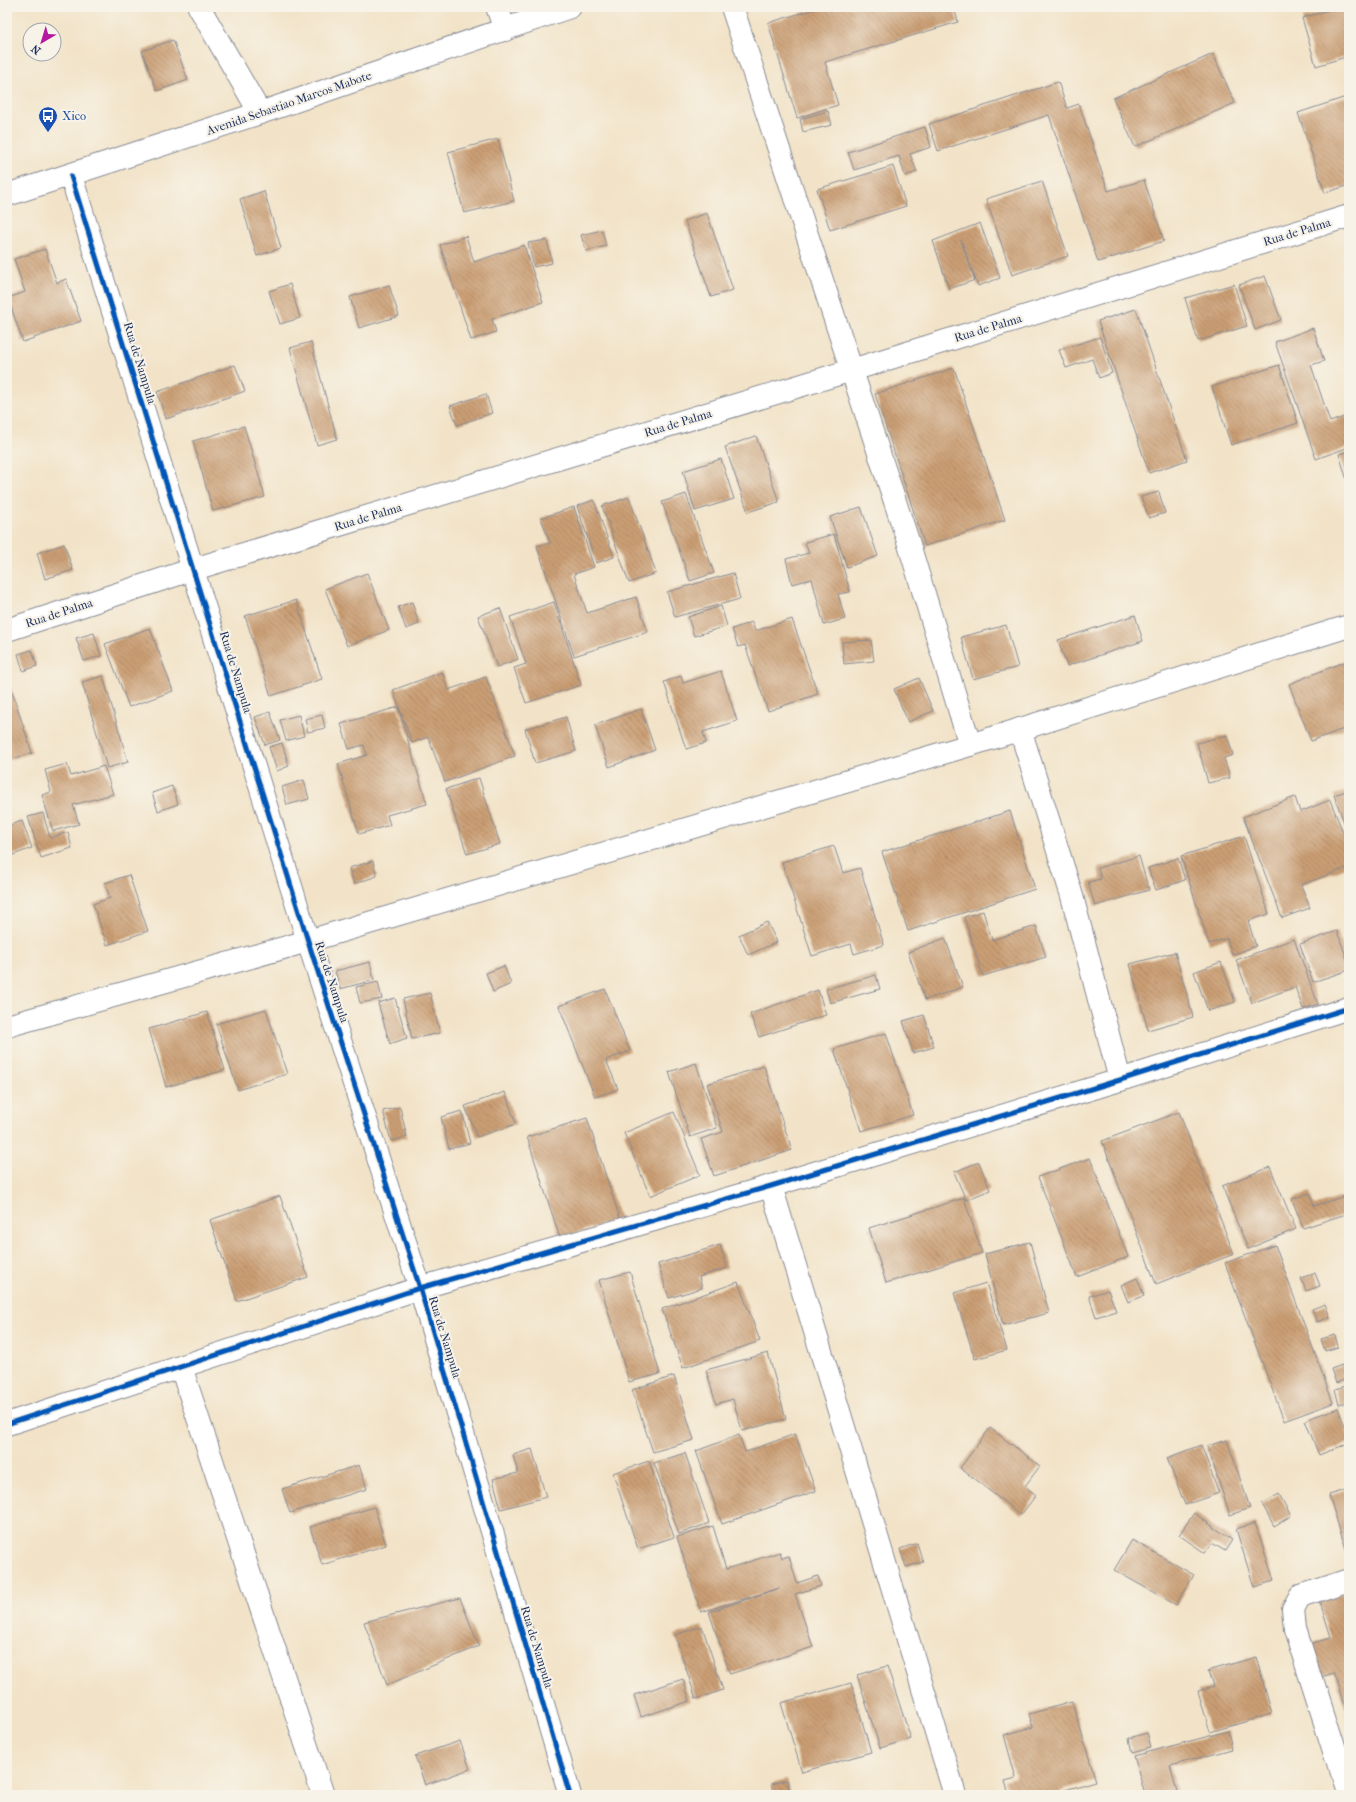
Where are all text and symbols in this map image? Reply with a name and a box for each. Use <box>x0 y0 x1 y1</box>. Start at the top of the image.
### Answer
north arrow <box>22 22 62 62</box>
text: N <box>28 41 43 57</box>
street label: Avenida Sebastiao Marcos Mabote <box>204 68 373 138</box>
bus stop icon: Xico <box>37 105 59 133</box>
place label: Xico <box>62 109 86 123</box>
street label: Rua de Palma <box>1261 215 1333 249</box>
street label: Rua de Palma <box>952 311 1024 345</box>
street label: Rua de Nampula <box>121 320 159 406</box>
street label: Rua de Palma <box>642 406 714 440</box>
street label: Rua de Palma <box>332 500 404 534</box>
street label: Rua de Palma <box>24 595 95 630</box>
street label: Rua de Nampula <box>217 629 255 715</box>
street label: Rua de Nampula <box>312 939 352 1025</box>
street label: Rua de Nampula <box>426 1294 464 1380</box>
street label: Rua de Nampula <box>518 1604 556 1690</box>

